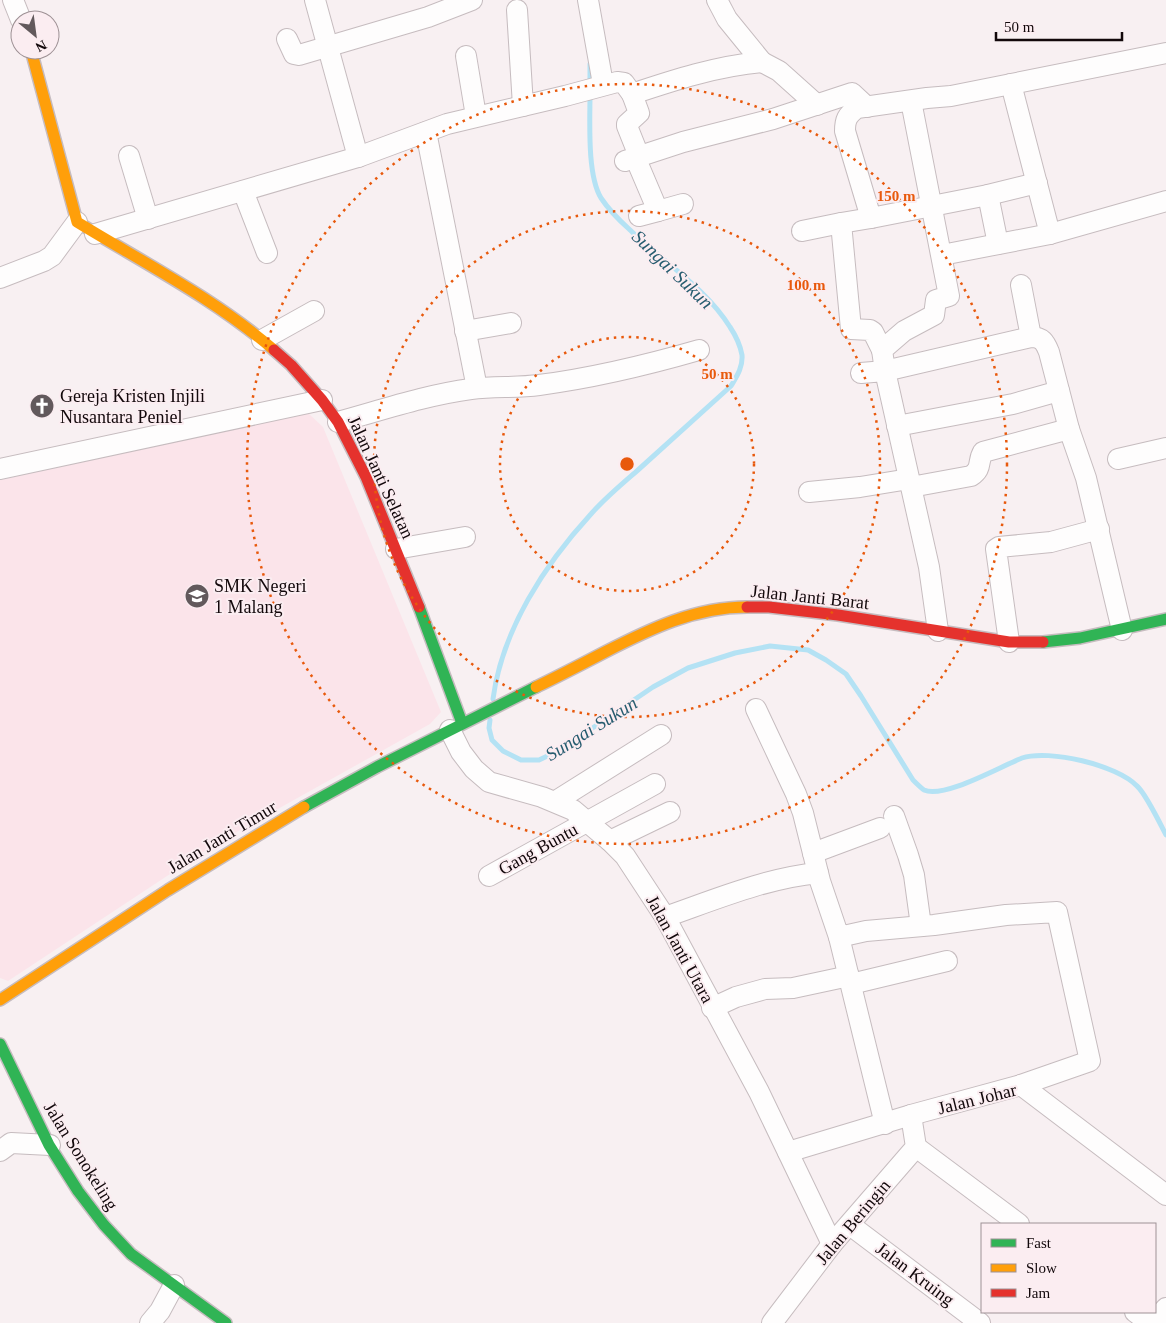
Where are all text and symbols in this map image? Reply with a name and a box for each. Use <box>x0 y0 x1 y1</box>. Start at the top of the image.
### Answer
north arrow <box>10 10 60 60</box>
scale bar <box>996 10 1122 42</box>
text: 50 m <box>1004 19 1035 35</box>
text: N <box>33 37 49 55</box>
text: 150 m <box>877 188 916 204</box>
water label: Sungai Sukun <box>628 226 717 313</box>
text: 100 m <box>787 277 826 293</box>
text: 50 m <box>701 366 733 382</box>
place label: Gereja Kristen Injili Nusantara Peniel <box>60 386 205 427</box>
church icon: Gereja Kristen Injili Nusantara Peniel <box>29 393 55 419</box>
street label: Jalan Janti Selatan <box>344 413 418 541</box>
centre of rings <box>618 455 636 473</box>
place label: SMK Negeri 1 Malang <box>214 576 307 617</box>
street label: Jalan Janti Barat <box>750 581 870 613</box>
school or university icon: SMK Negeri 1 Malang <box>184 583 210 609</box>
water label: Sungai Sukun <box>542 692 641 765</box>
street label: Jalan Janti Timur <box>164 796 280 878</box>
street label: Gang Buntu <box>495 819 581 879</box>
street label: Jalan Janti Utara <box>642 892 718 1006</box>
street label: Jalan Johar <box>936 1080 1018 1118</box>
street label: Jalan Sonokeling <box>40 1098 122 1214</box>
street label: Jalan Beringin <box>812 1176 894 1268</box>
legend <box>981 1223 1156 1313</box>
text: Fast <box>1026 1235 1052 1251</box>
street label: Jalan Kruing <box>872 1238 958 1310</box>
text: Slow <box>1026 1260 1057 1276</box>
text: Jam <box>1026 1285 1050 1301</box>

